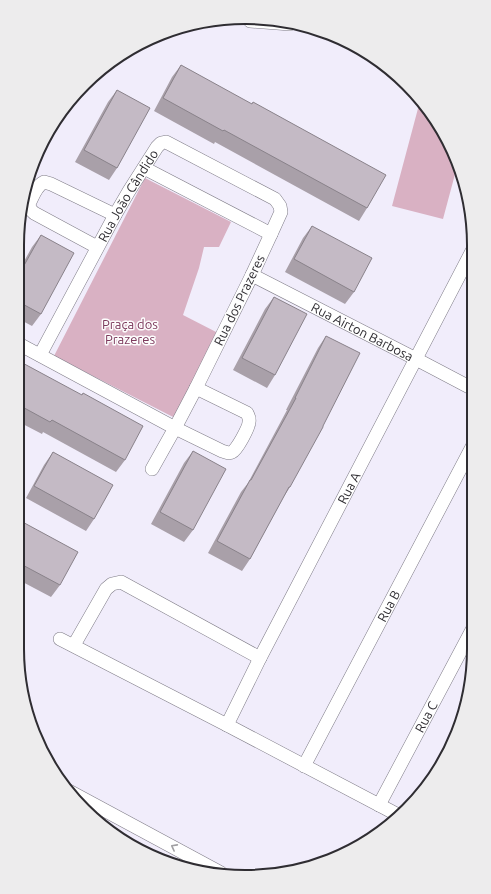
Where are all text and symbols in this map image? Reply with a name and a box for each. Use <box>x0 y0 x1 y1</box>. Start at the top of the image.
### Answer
street label: Rua João Cândido <box>95 147 161 244</box>
street label: Rua dos Prazeres <box>211 252 267 348</box>
street label: Rua Airton Barbosa <box>309 300 416 363</box>
park label: Praça dos Prazeres <box>102 317 158 346</box>
street label: Rua A <box>335 469 363 506</box>
street label: Rua B <box>374 588 402 624</box>
street label: Rua C <box>412 699 440 735</box>
one-way arrow <box>171 845 178 852</box>

